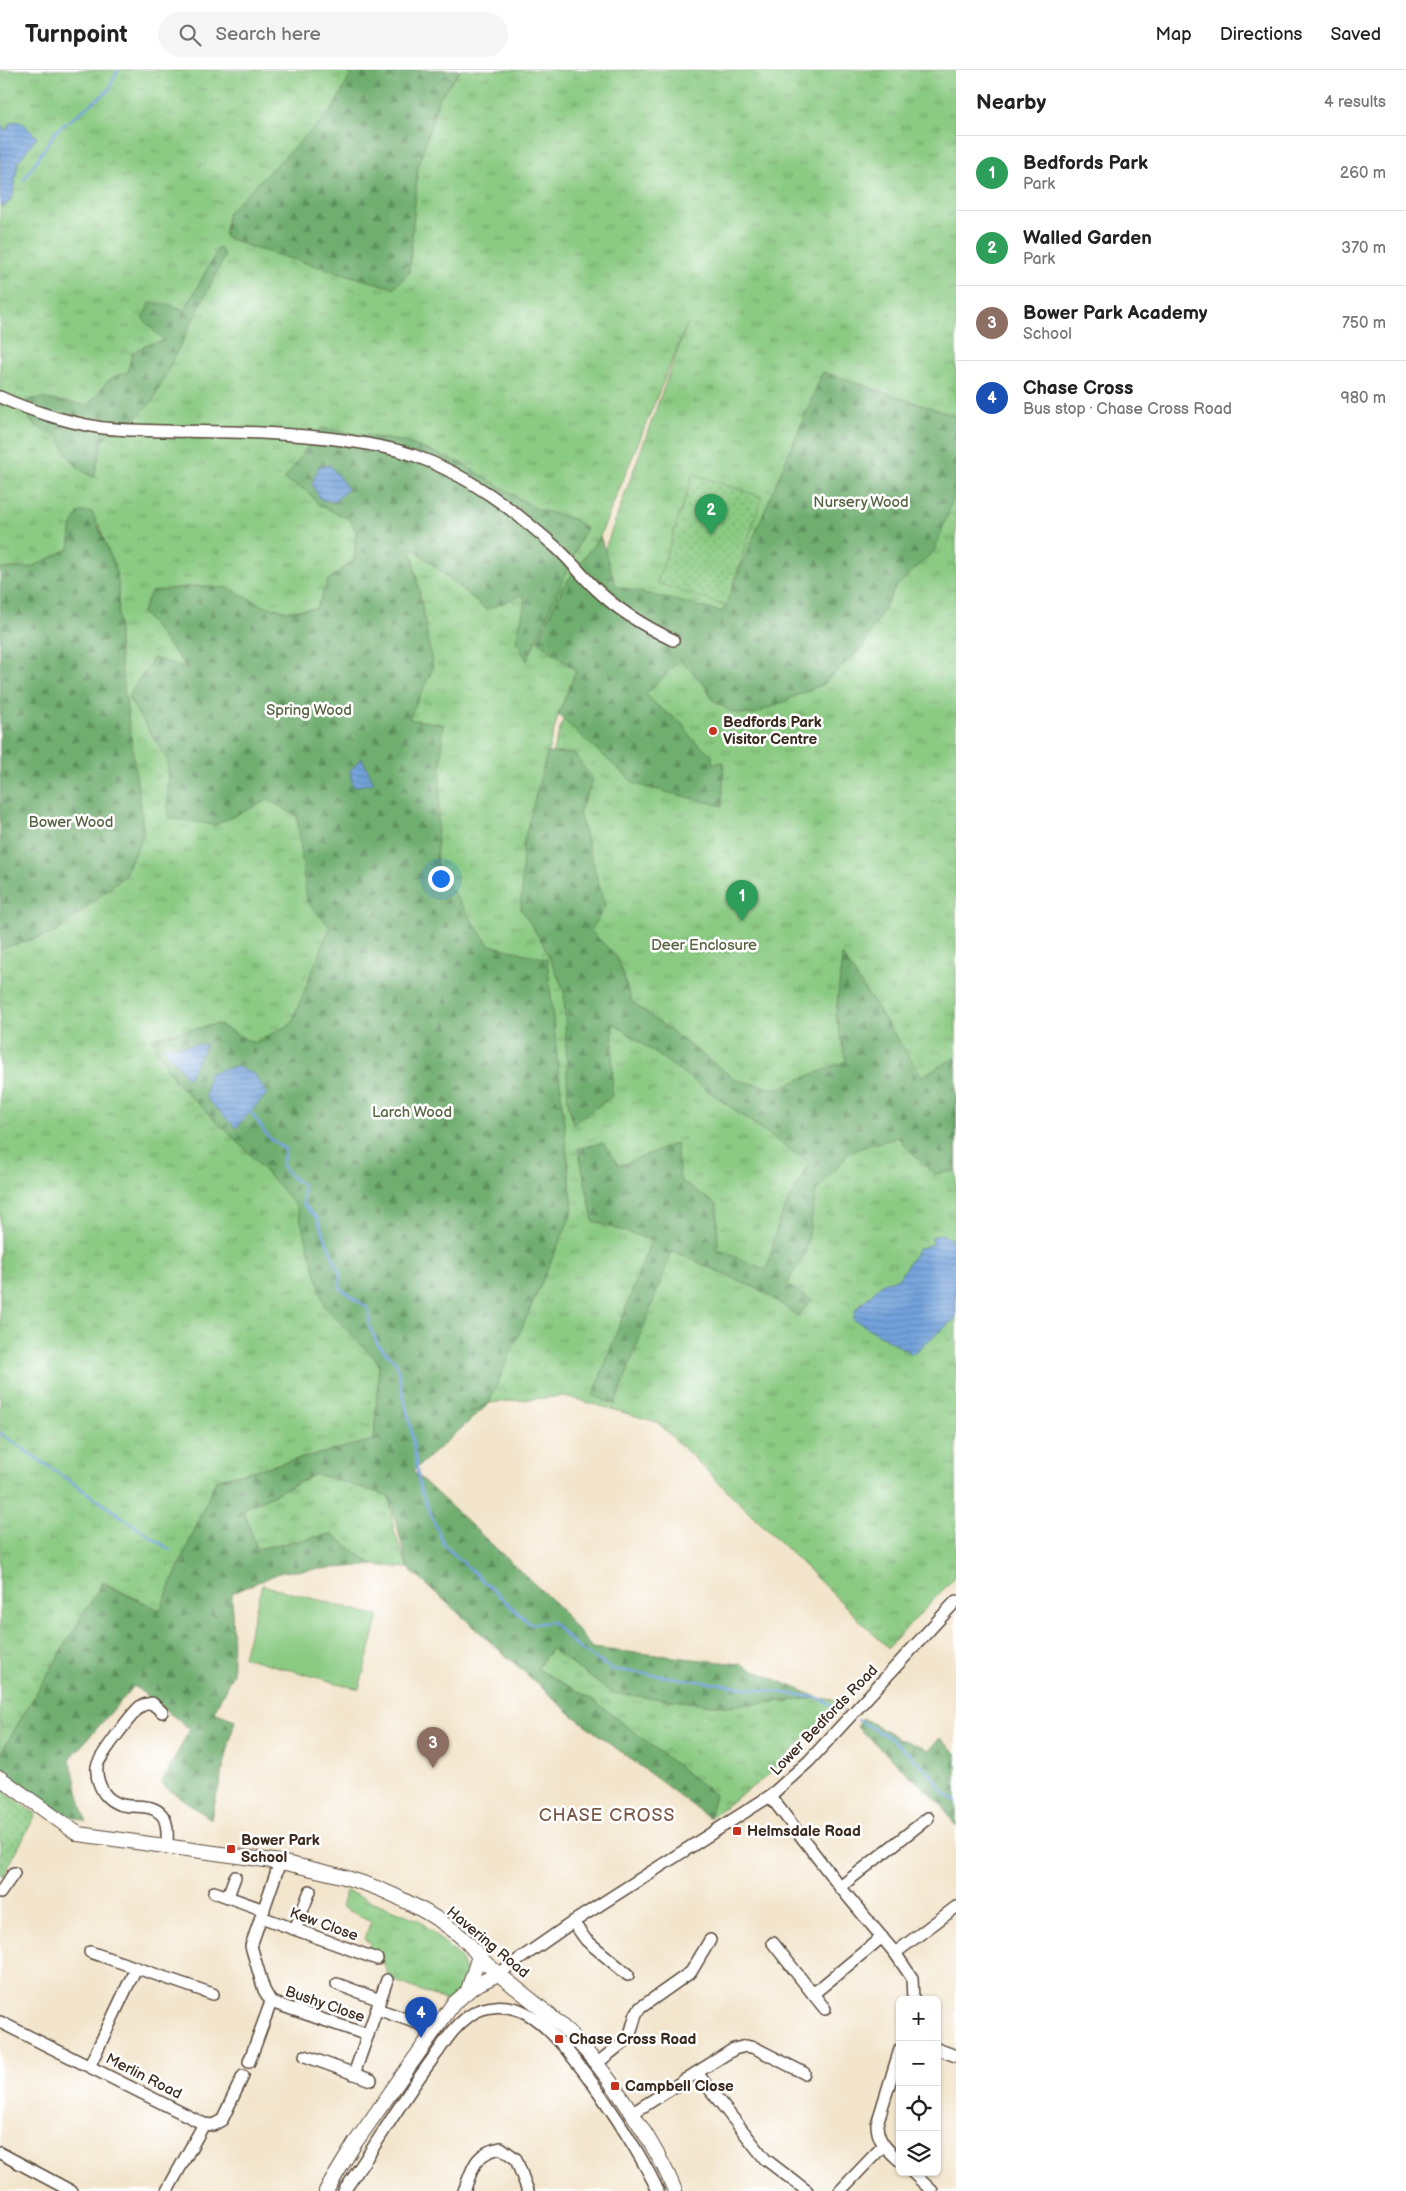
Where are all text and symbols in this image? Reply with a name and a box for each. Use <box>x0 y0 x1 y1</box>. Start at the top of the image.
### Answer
search box <box>158 12 508 57</box>
text: Turnpoint <box>25 20 128 49</box>
icon: search <box>176 21 204 49</box>
text: Search here <box>216 23 321 46</box>
text: Map <box>1156 24 1192 45</box>
text: Directions <box>1220 24 1302 45</box>
text: Saved <box>1330 24 1381 45</box>
text: Nearby <box>976 90 1046 115</box>
text: 4 results <box>1324 93 1386 112</box>
text: Bedfords Park <box>1023 152 1148 175</box>
text: 1 <box>989 164 995 183</box>
text: 260 m <box>1340 164 1386 183</box>
text: Park <box>1023 175 1055 194</box>
text: Walled Garden <box>1023 227 1152 250</box>
text: 2 <box>987 239 997 258</box>
text: 370 m <box>1341 239 1386 258</box>
text: Park <box>1023 250 1055 269</box>
text: Bower Park Academy <box>1023 302 1208 325</box>
text: 3 <box>987 314 997 333</box>
text: 750 m <box>1342 314 1386 333</box>
text: School <box>1023 325 1072 344</box>
text: Chase Cross <box>1023 377 1133 400</box>
text: 4 <box>987 389 997 408</box>
text: 980 m <box>1340 389 1386 408</box>
text: Bus stop · Chase Cross Road <box>1023 400 1232 419</box>
park label: Nursery Wood <box>813 493 909 512</box>
pin: 2 <box>695 494 727 535</box>
park label: Spring Wood <box>266 701 352 720</box>
place label: Bedfords Park Visitor Centre <box>723 713 822 749</box>
marker: Bedfords Park Visitor Centre <box>707 725 719 737</box>
park label: Bower Wood <box>29 813 113 832</box>
your location <box>428 866 454 892</box>
pin: 1 <box>726 880 758 921</box>
park label: Deer Enclosure <box>651 936 757 955</box>
park label: Larch Wood <box>372 1103 452 1122</box>
street label: Lower Bedfords Road <box>767 1661 882 1780</box>
pin: 3 <box>417 1727 449 1768</box>
district label: CHASE CROSS <box>539 1805 675 1826</box>
place label: Helmsdale Road <box>747 1822 861 1841</box>
marker: Helmsdale Road <box>731 1825 743 1837</box>
place label: Bower Park School <box>241 1831 320 1867</box>
marker: Bower Park School <box>225 1843 237 1855</box>
street label: Havering Road <box>443 1902 533 1982</box>
street label: Kew Close <box>287 1903 361 1946</box>
street label: Bushy Close <box>283 1982 367 2027</box>
map controls <box>896 1996 941 2176</box>
button: + <box>896 1996 941 2041</box>
pin: 4 <box>405 1997 437 2038</box>
place label: Chase Cross Road <box>569 2030 696 2049</box>
marker: Chase Cross Road <box>553 2033 565 2045</box>
button: − <box>896 2041 941 2086</box>
street label: Merlin Road <box>103 2049 185 2104</box>
place label: Campbell Close <box>625 2077 734 2096</box>
marker: Campbell Close <box>609 2080 621 2092</box>
button: locate <box>896 2086 941 2131</box>
button: layers <box>896 2131 941 2176</box>

